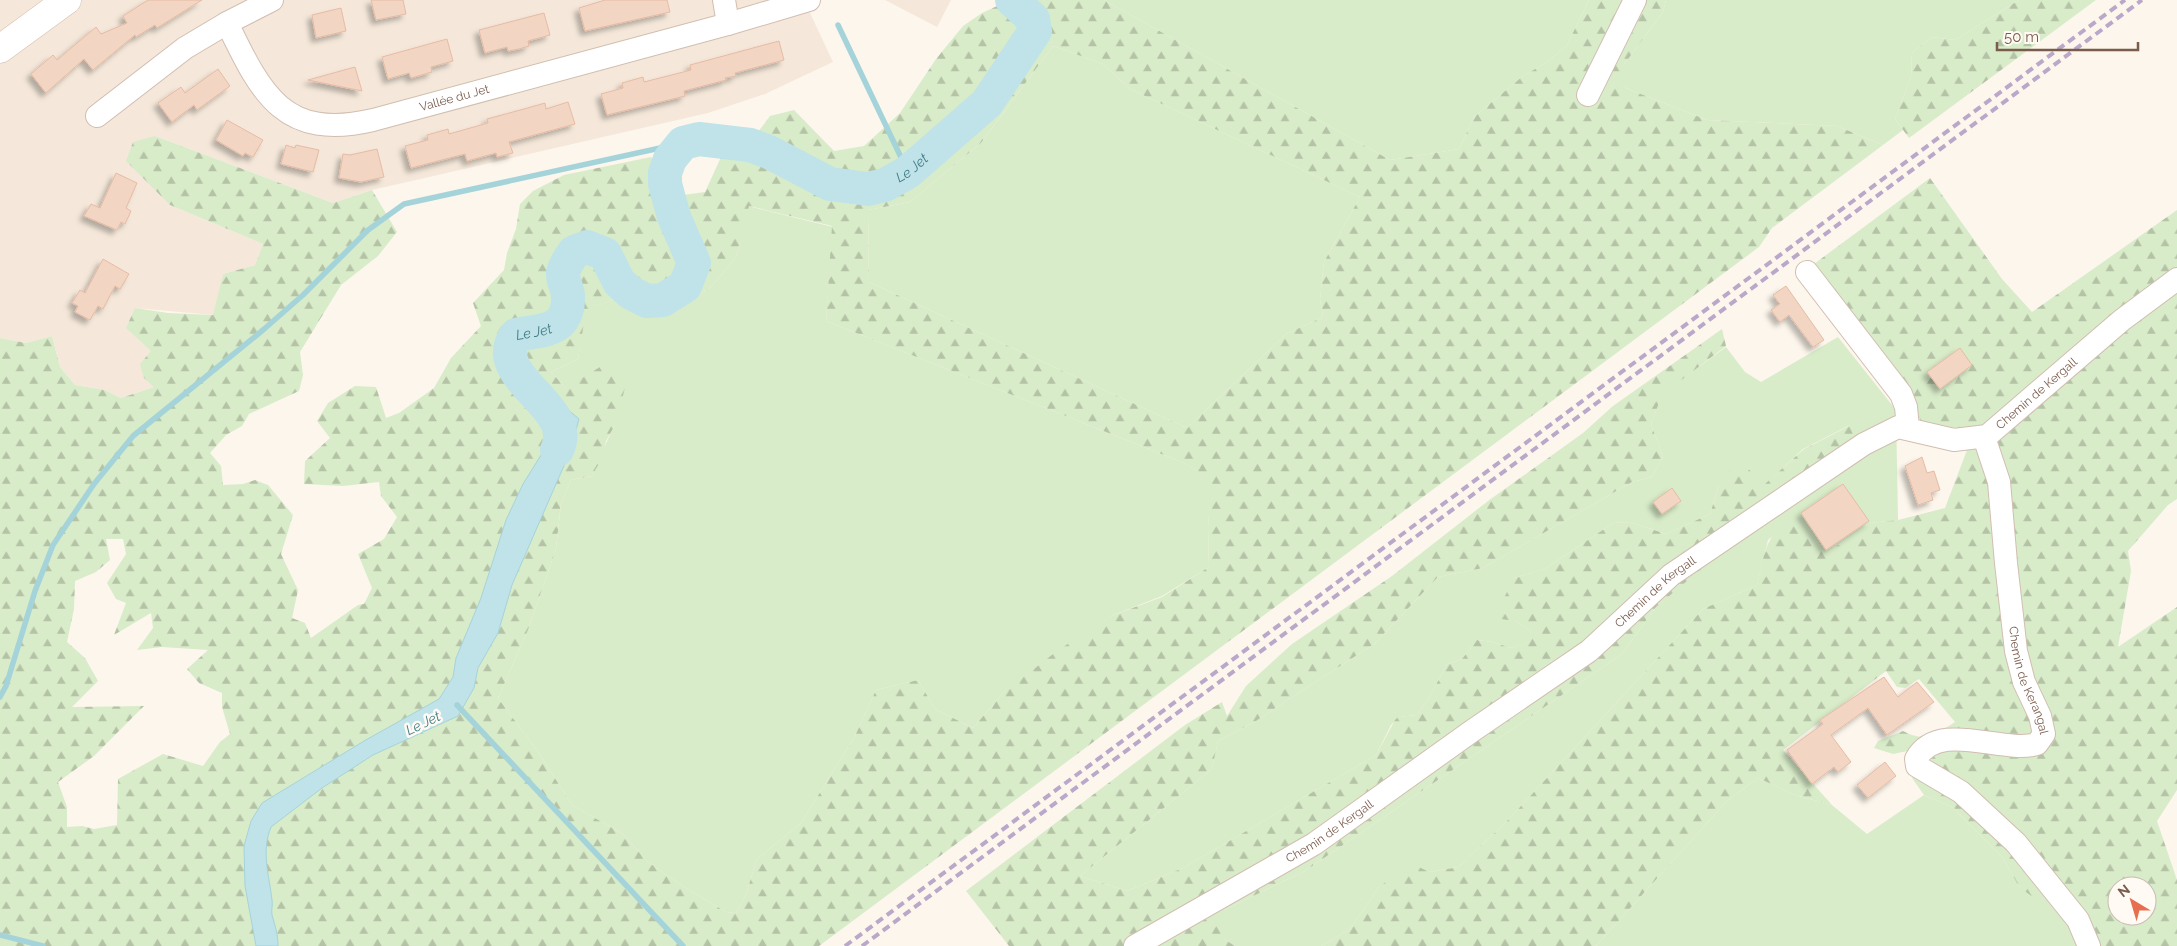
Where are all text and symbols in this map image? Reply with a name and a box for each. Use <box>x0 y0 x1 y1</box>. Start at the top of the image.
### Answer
scale bar <box>1997 20 2138 52</box>
text: 50 m <box>2004 28 2039 46</box>
street label: Vallée du Jet <box>418 82 491 114</box>
water label: Le Jet <box>893 150 932 185</box>
water label: Le Jet <box>515 320 555 343</box>
street label: Chemin de Kergall <box>1993 354 2080 432</box>
street label: Chemin de Kergall <box>1612 553 1699 630</box>
street label: Chemin de Kerangal <box>2006 626 2051 736</box>
water label: Le Jet <box>403 708 443 738</box>
street label: Chemin de Kergall <box>1283 796 1377 866</box>
north arrow <box>2107 876 2157 926</box>
text: N <box>2115 881 2133 900</box>

